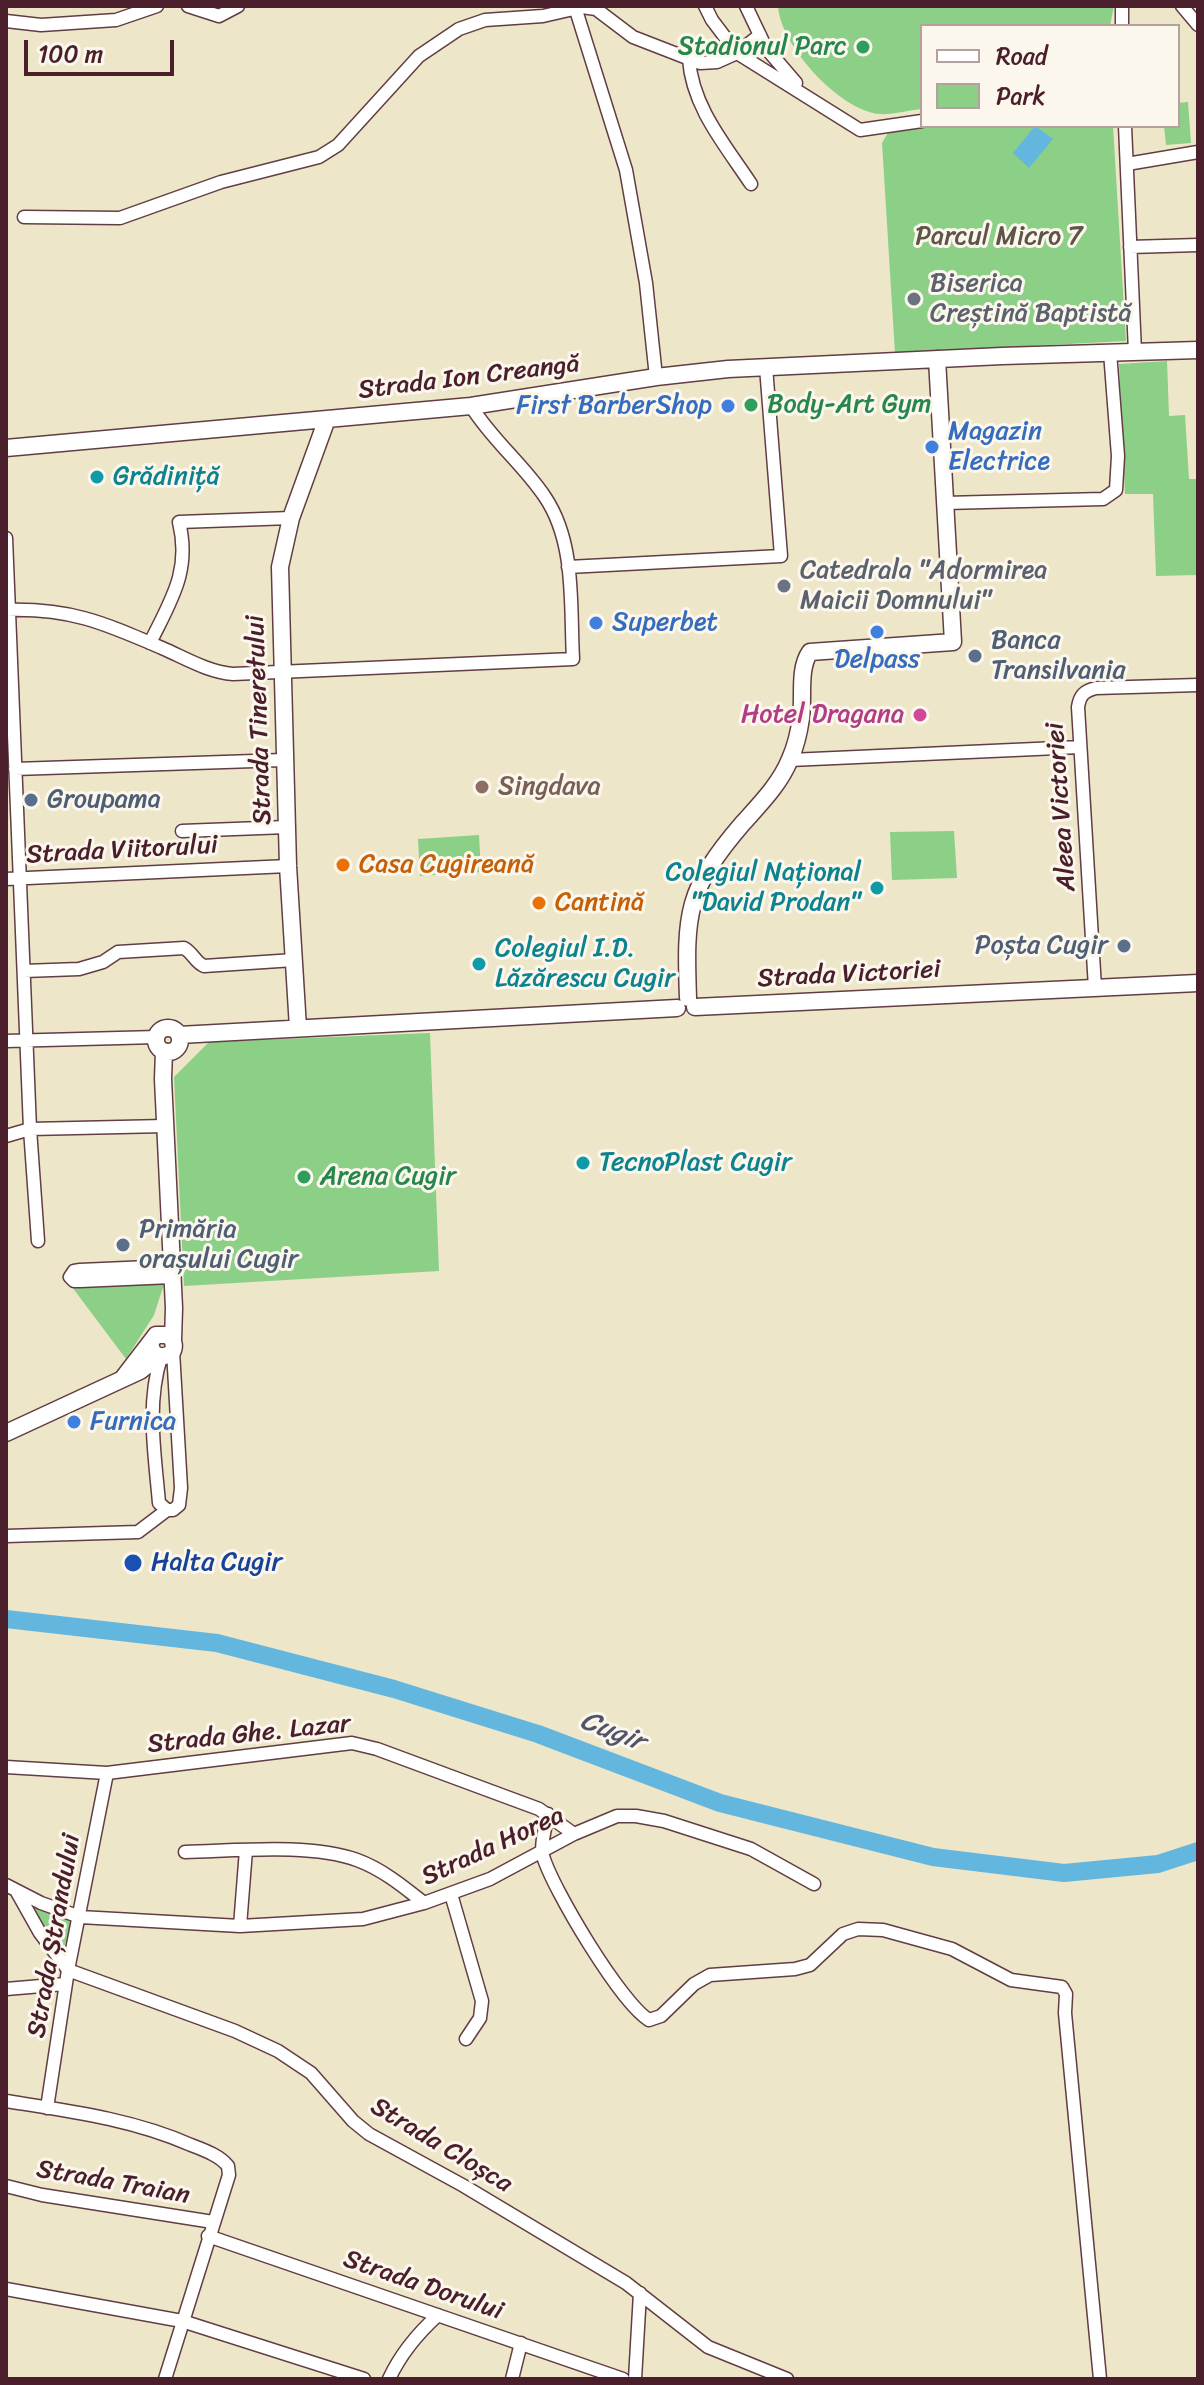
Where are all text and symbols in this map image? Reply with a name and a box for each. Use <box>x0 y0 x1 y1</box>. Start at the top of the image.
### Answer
scale bar <box>28 24 178 74</box>
legend <box>920 24 1180 128</box>
place label: Stadionul Parc <box>678 31 847 63</box>
text: 100 m <box>38 33 103 75</box>
text: Road <box>996 35 1047 77</box>
marker: Stadionul Parc <box>854 38 872 56</box>
text: Park <box>996 75 1045 117</box>
park label: Parcul Micro 7 <box>915 221 1083 253</box>
place label: Biserica Creștină Baptistă <box>930 268 1131 330</box>
marker: Biserica Creștină Baptistă <box>905 290 923 308</box>
street label: Strada Ion Creangă <box>357 349 581 407</box>
place label: Body-Art Gym <box>767 389 931 421</box>
place label: First BarberShop <box>516 390 712 422</box>
marker: Body-Art Gym <box>742 396 760 414</box>
marker: First BarberShop <box>719 397 737 415</box>
place label: Magazin Electrice <box>948 416 1050 478</box>
marker: Magazin Electrice <box>923 438 941 456</box>
place label: Grădiniță <box>113 461 219 493</box>
marker: Grădiniță <box>88 468 106 486</box>
place label: Catedrala "Adormirea Maicii Domnului" <box>800 555 1047 616</box>
marker: Catedrala "Adormirea Maicii Domnului" <box>775 577 793 595</box>
place label: Superbet <box>612 607 718 639</box>
street label: Strada Tineretului <box>241 614 279 826</box>
marker: Superbet <box>587 614 605 632</box>
marker: Delpass <box>868 623 886 641</box>
place label: Banca Transilvania <box>991 625 1126 686</box>
place label: Delpass <box>834 644 920 676</box>
marker: Banca Transilvania <box>966 647 984 665</box>
place label: Hotel Dragana <box>741 699 904 731</box>
marker: Hotel Dragana <box>911 706 929 724</box>
street label: Aleea Victoriei <box>1041 721 1083 893</box>
place label: Singdava <box>498 771 601 803</box>
marker: Singdava <box>473 778 491 796</box>
place label: Groupama <box>47 784 161 816</box>
marker: Groupama <box>22 791 40 809</box>
street label: Strada Viitorului <box>25 830 219 872</box>
place label: Casa Cugireană <box>359 849 534 881</box>
marker: Casa Cugireană <box>334 856 352 874</box>
place label: Colegiul Național "David Prodan" <box>665 857 861 918</box>
marker: Colegiul Național "David Prodan" <box>868 879 886 897</box>
place label: Cantină <box>555 887 644 919</box>
marker: Cantină <box>530 894 548 912</box>
place label: Poșta Cugir <box>975 930 1108 962</box>
place label: Colegiul I.D. Lăzărescu Cugir <box>495 933 675 994</box>
marker: Poșta Cugir <box>1115 937 1133 955</box>
marker: Colegiul I.D. Lăzărescu Cugir <box>470 955 488 973</box>
street label: Strada Victoriei <box>757 955 941 995</box>
place label: TecnoPlast Cugir <box>599 1147 792 1179</box>
marker: TecnoPlast Cugir <box>574 1154 592 1172</box>
place label: Arena Cugir <box>320 1161 456 1193</box>
marker: Arena Cugir <box>295 1168 313 1186</box>
place label: Primăria orașului Cugir <box>139 1214 298 1276</box>
marker: Primăria orașului Cugir <box>114 1236 132 1254</box>
place label: Furnica <box>90 1406 176 1438</box>
marker: Furnica <box>65 1413 83 1431</box>
place label: Halta Cugir <box>151 1547 282 1579</box>
marker: Halta Cugir <box>122 1552 144 1574</box>
water label: Cugir <box>575 1705 649 1759</box>
street label: Strada Ghe. Lazar <box>146 1709 352 1761</box>
street label: Strada Horea <box>417 1800 569 1894</box>
street label: Strada Ștrandului <box>22 1832 88 2040</box>
street label: Strada Cloșca <box>365 2091 517 2201</box>
street label: Strada Traian <box>34 2154 192 2212</box>
street label: Strada Dorului <box>339 2244 507 2328</box>

